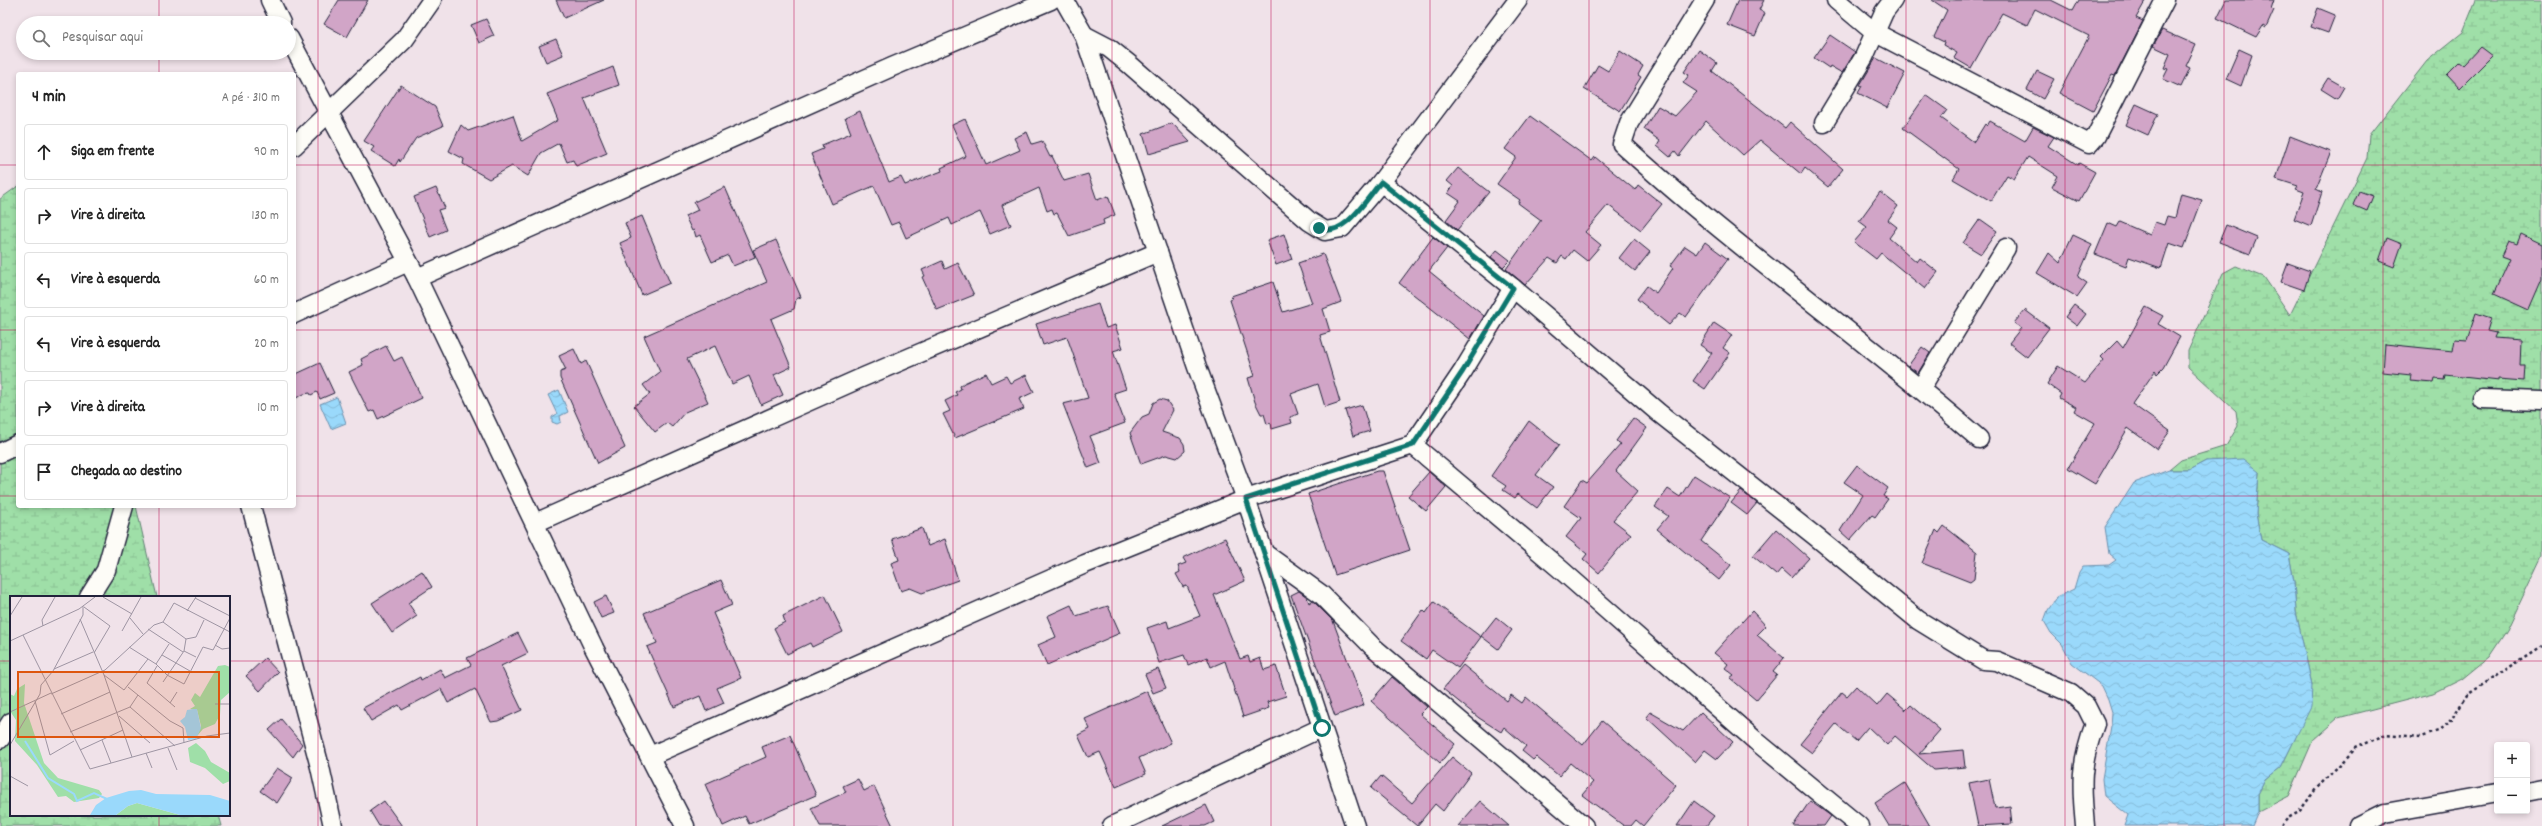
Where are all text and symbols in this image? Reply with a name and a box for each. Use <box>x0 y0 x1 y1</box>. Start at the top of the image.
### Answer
search box <box>16 16 296 60</box>
icon: search <box>30 27 52 49</box>
text: Pesquisar aqui <box>62 27 143 49</box>
text: 4 min <box>32 86 66 110</box>
text: A pé · 310 m <box>222 89 280 108</box>
icon: ahead <box>33 141 55 163</box>
text: Siga em frente <box>71 141 154 163</box>
text: 90 m <box>254 143 279 162</box>
icon: right <box>33 205 55 227</box>
text: Vire à direita <box>71 205 145 227</box>
text: 130 m <box>251 207 279 226</box>
route end <box>1310 219 1328 237</box>
icon: left <box>33 269 55 291</box>
text: Vire à esquerda <box>71 269 160 291</box>
text: 60 m <box>254 271 279 290</box>
icon: left <box>33 333 55 355</box>
text: Vire à esquerda <box>71 333 160 355</box>
text: 20 m <box>254 335 279 354</box>
icon: right <box>33 397 55 419</box>
text: Vire à direita <box>71 397 145 419</box>
text: 10 m <box>257 399 279 418</box>
icon: arrive <box>33 461 55 483</box>
text: Chegada ao destino <box>71 461 182 483</box>
inset map <box>10 596 230 816</box>
route start <box>1313 719 1331 737</box>
map controls <box>2494 742 2530 814</box>
button: + <box>2494 742 2530 778</box>
button: − <box>2494 778 2530 814</box>

